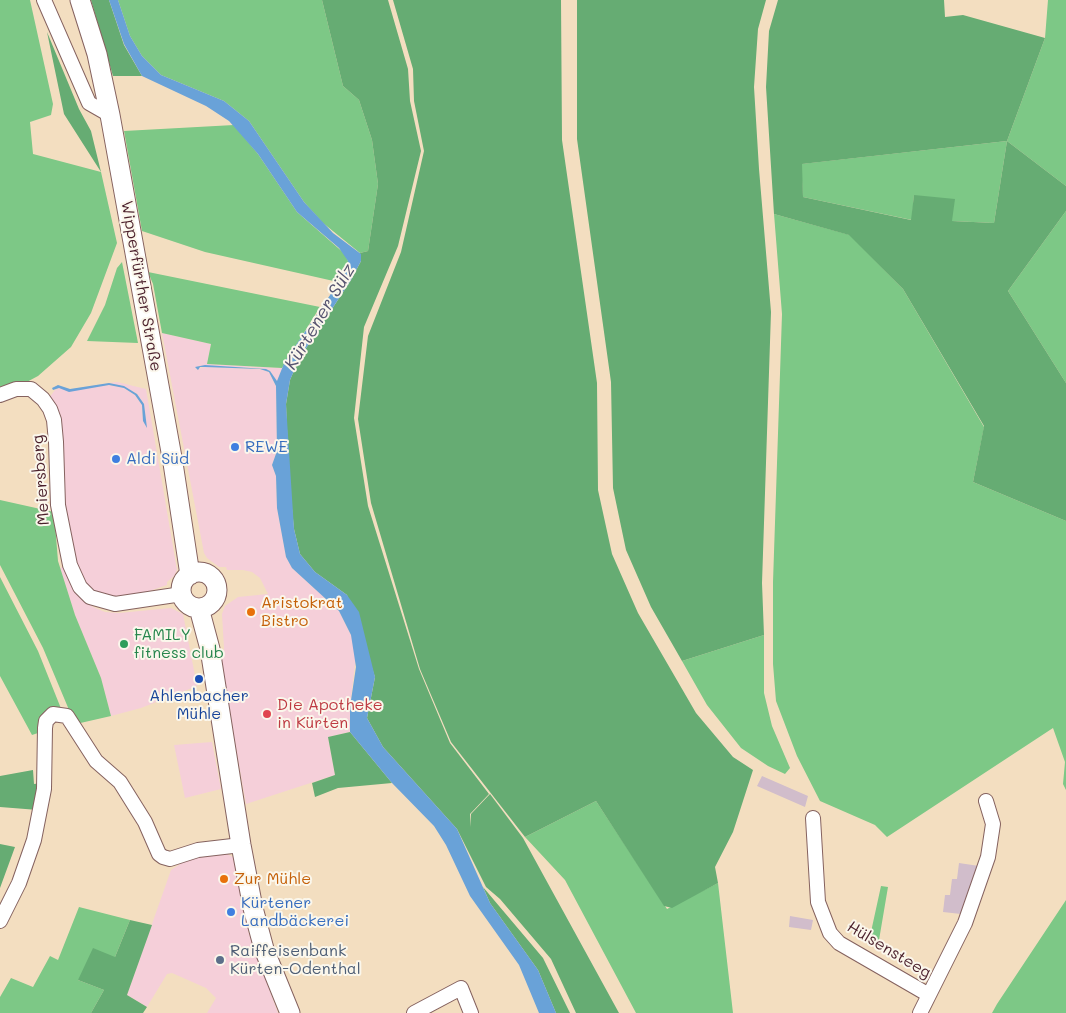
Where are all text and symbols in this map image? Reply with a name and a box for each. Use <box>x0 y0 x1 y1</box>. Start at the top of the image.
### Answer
street label: Wipperfürther Straße <box>117 199 165 373</box>
water label: Kürtener Sülz <box>280 260 360 374</box>
street label: Meiersberg <box>28 434 54 526</box>
place label: REWE <box>245 437 288 457</box>
marker: REWE <box>229 441 241 453</box>
place label: Aldi Süd <box>126 449 189 469</box>
marker: Aldi Süd <box>110 453 122 465</box>
place label: Aristokrat Bistro <box>261 593 343 631</box>
marker: Aristokrat Bistro <box>245 606 257 618</box>
place label: FAMILY fitness club <box>134 625 224 663</box>
marker: FAMILY fitness club <box>118 638 130 650</box>
marker: Ahlenbacher Mühle <box>193 673 205 685</box>
place label: Ahlenbacher Mühle <box>149 686 249 724</box>
place label: Die Apotheke in Kürten <box>277 695 383 733</box>
marker: Die Apotheke in Kürten <box>261 708 273 720</box>
place label: Zur Mühle <box>234 869 311 889</box>
marker: Zur Mühle <box>218 873 230 885</box>
place label: Kürtener Landbäckerei <box>241 893 349 931</box>
marker: Kürtener Landbäckerei <box>225 906 237 918</box>
street label: Hülsensteeg <box>844 917 934 983</box>
place label: Raiffeisenbank Kürten-Odenthal <box>230 941 361 979</box>
marker: Raiffeisenbank Kürten-Odenthal <box>214 954 226 966</box>

